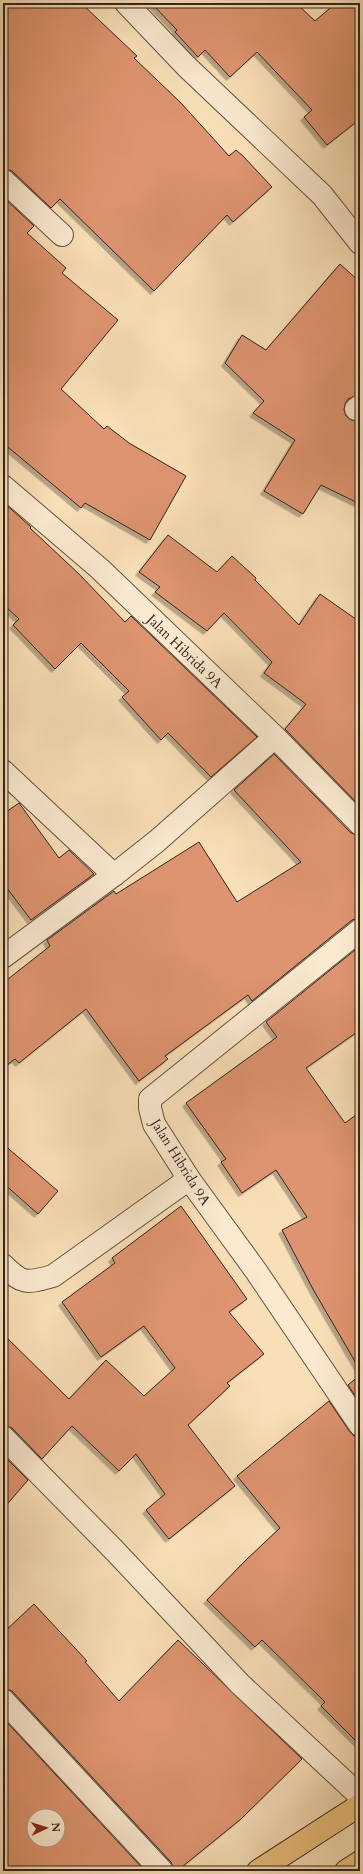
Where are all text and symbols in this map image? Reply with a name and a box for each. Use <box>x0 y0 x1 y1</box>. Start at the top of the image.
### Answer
street label: Jalan Hibrida 9A <box>141 609 227 692</box>
street label: Jalan Hibrida 9A <box>145 1114 215 1209</box>
north arrow <box>26 1808 66 1848</box>
text: N <box>48 1822 63 1833</box>

